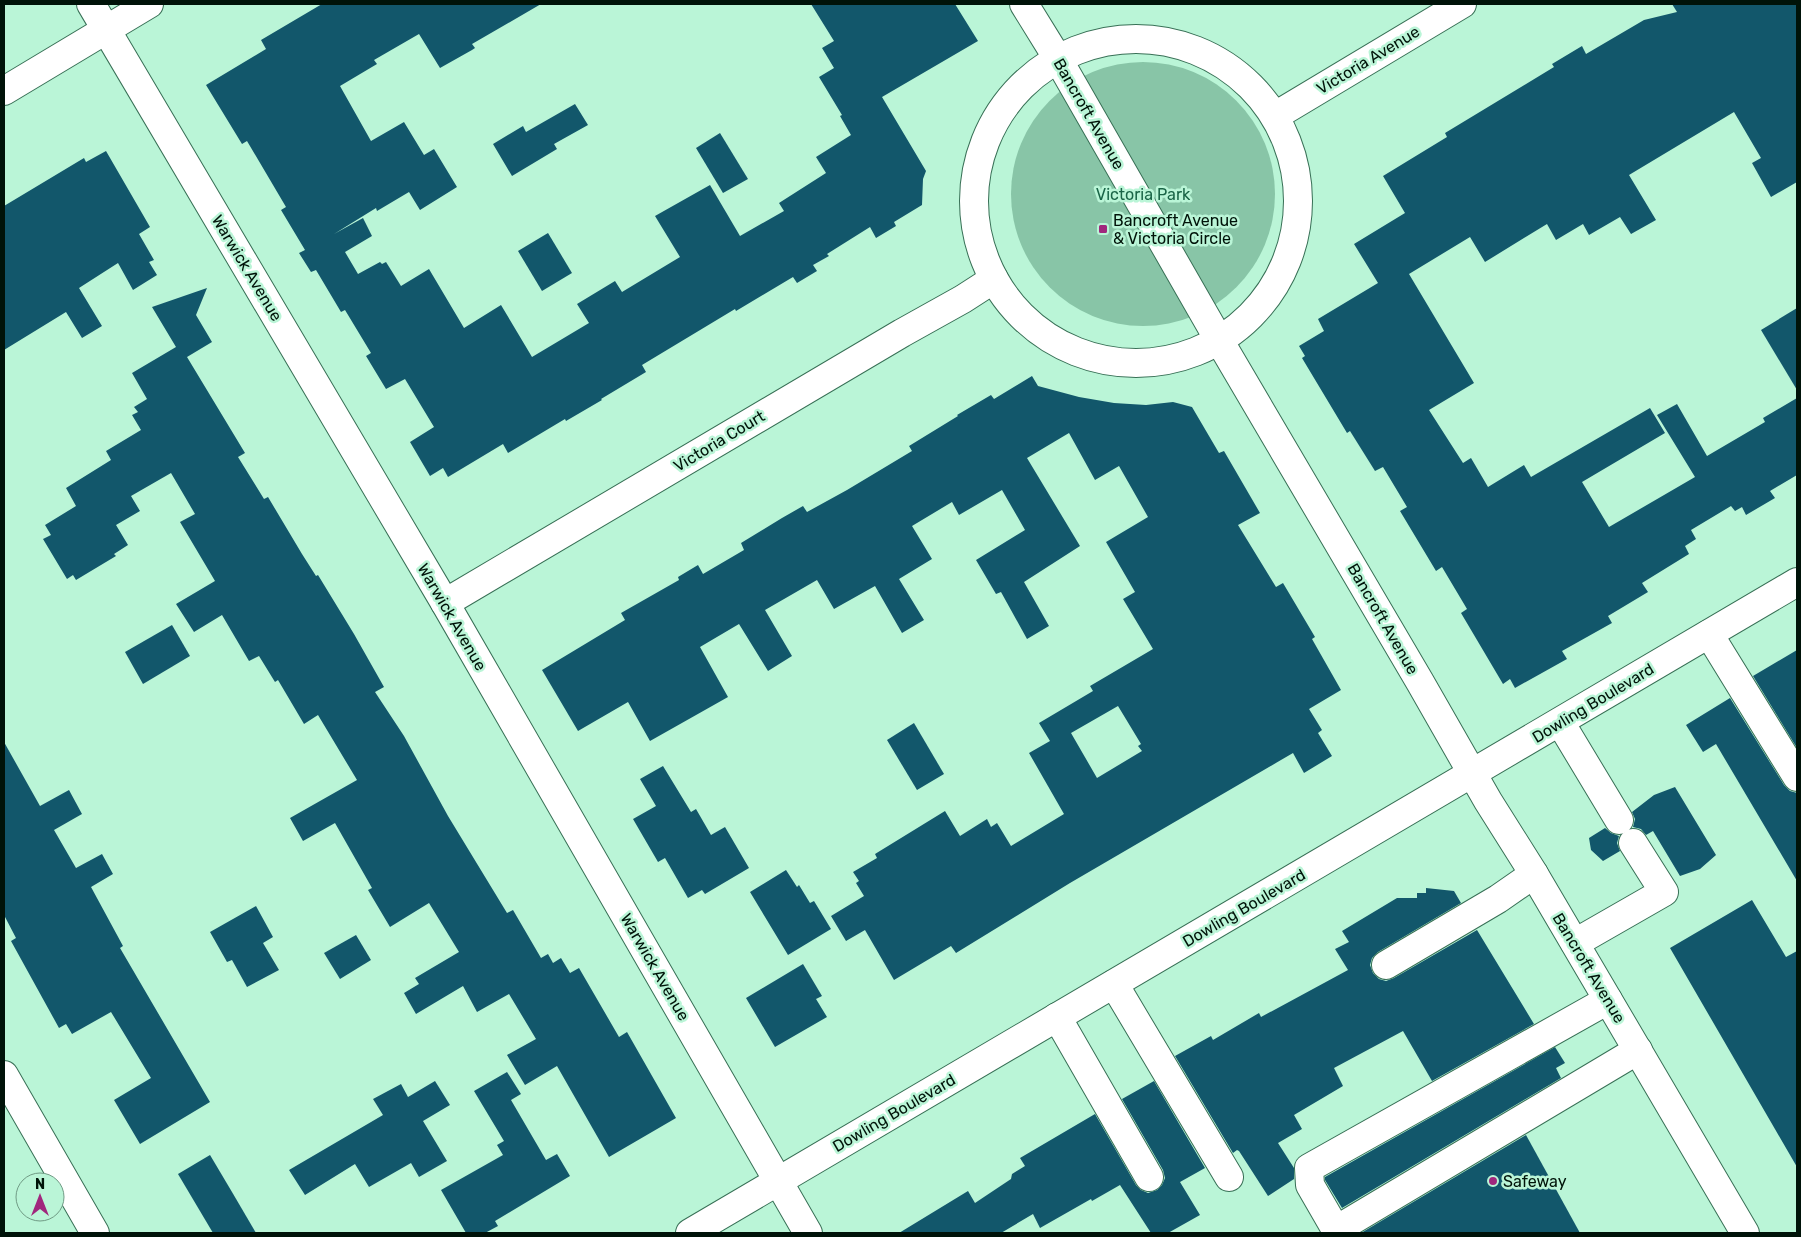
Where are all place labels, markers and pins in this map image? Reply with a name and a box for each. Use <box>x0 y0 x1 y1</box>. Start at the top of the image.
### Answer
place label: Bancroft Avenue & Victoria Circle <box>1113 211 1238 248</box>
marker: Bancroft Avenue & Victoria Circle <box>1097 223 1109 235</box>
place label: Safeway <box>1503 1172 1567 1191</box>
marker: Safeway <box>1487 1175 1499 1187</box>

